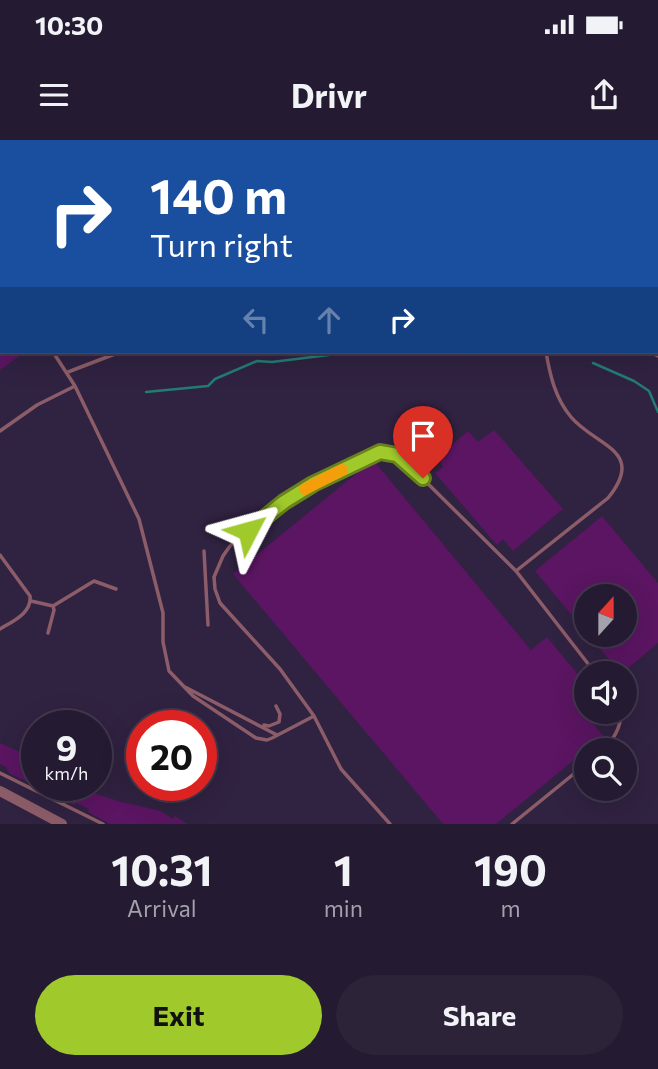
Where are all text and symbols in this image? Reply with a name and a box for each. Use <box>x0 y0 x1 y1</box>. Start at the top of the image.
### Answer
text: 10:30 <box>35 9 103 40</box>
text: Drivr <box>291 75 367 115</box>
icon: menu <box>35 76 73 114</box>
icon: share <box>585 76 623 114</box>
text: 140 m <box>150 164 287 224</box>
icon: right <box>35 168 126 259</box>
text: Turn right <box>150 224 293 264</box>
icon: left <box>237 301 275 339</box>
icon: ahead <box>310 301 348 339</box>
icon: right <box>383 301 421 339</box>
pin <box>393 406 453 478</box>
icon: arrive <box>404 417 442 455</box>
position arrow <box>211 494 285 568</box>
north arrow <box>574 584 637 648</box>
map controls <box>574 584 637 801</box>
button: sound <box>574 661 637 724</box>
speed limit sign: 20 <box>126 710 217 801</box>
text: 9 <box>56 725 77 768</box>
button: search <box>574 738 637 801</box>
text: km/h <box>45 762 88 784</box>
text: 10:31 <box>111 843 213 895</box>
text: 1 <box>334 843 353 895</box>
text: 190 <box>474 843 547 895</box>
text: Arrival <box>127 894 197 922</box>
text: min <box>324 894 363 922</box>
text: m <box>500 894 521 922</box>
button: Exit <box>35 975 322 1055</box>
button: Share <box>336 975 623 1055</box>

